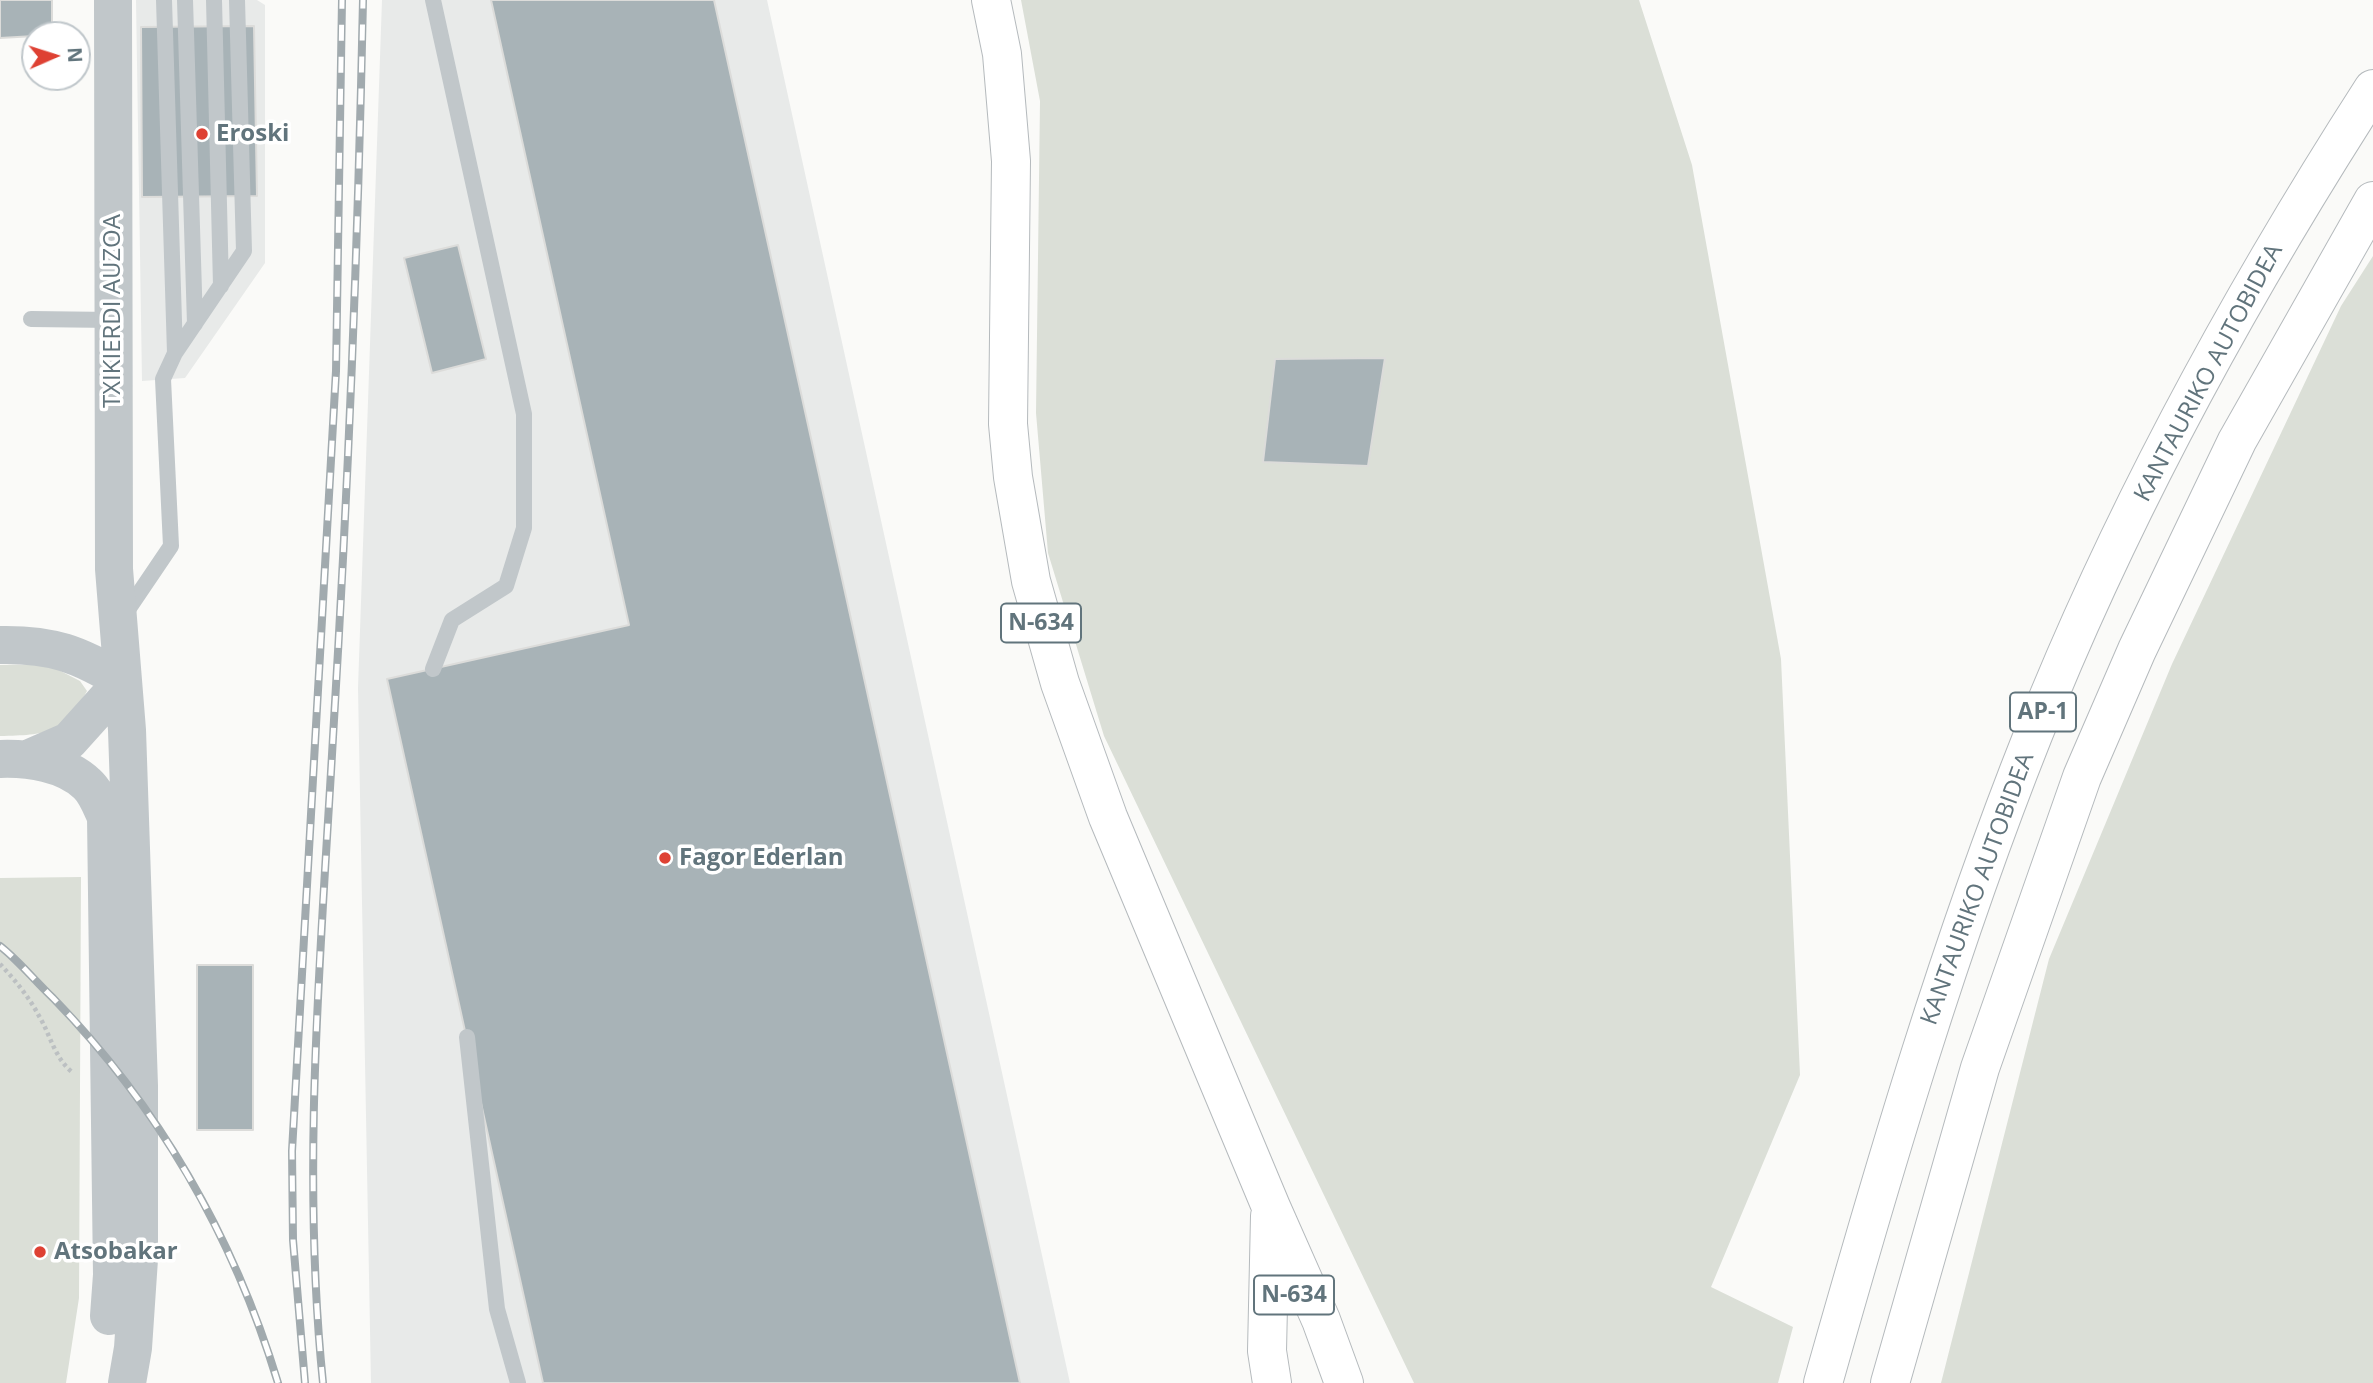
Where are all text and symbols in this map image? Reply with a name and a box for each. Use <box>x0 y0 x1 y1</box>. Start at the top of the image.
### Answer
north arrow <box>21 21 91 91</box>
text: N <box>62 47 88 63</box>
place label: Eroski <box>216 120 289 148</box>
marker: Eroski <box>194 126 210 142</box>
street label: TXIKIERDI AUZOA <box>99 214 127 408</box>
street label: KANTAURIKO AUTOBIDEA <box>2129 239 2289 507</box>
road number: N-634 <box>1001 604 1081 642</box>
road number: AP-1 <box>2010 692 2076 732</box>
street label: KANTAURIKO AUTOBIDEA <box>1915 749 2041 1029</box>
place label: Fagor Ederlan <box>679 844 844 872</box>
marker: Fagor Ederlan <box>657 850 673 866</box>
place label: Atsobakar <box>54 1238 178 1266</box>
marker: Atsobakar <box>32 1244 48 1260</box>
road number: N-634 <box>1254 1276 1334 1314</box>

